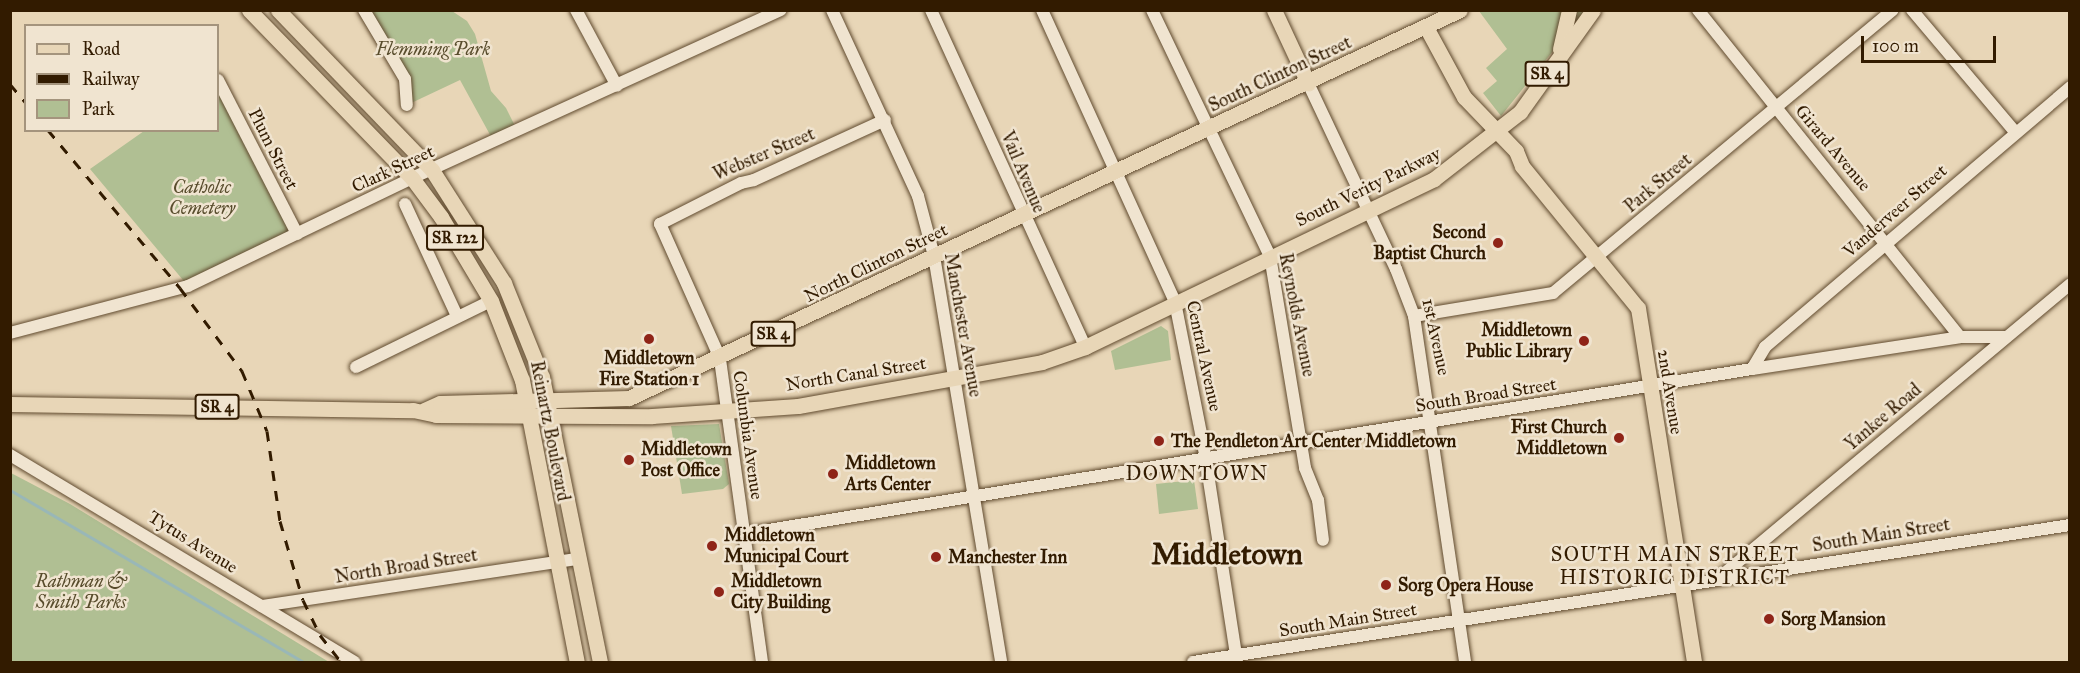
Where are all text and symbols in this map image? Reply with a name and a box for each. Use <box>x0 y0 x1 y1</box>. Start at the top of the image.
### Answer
legend <box>24 24 219 132</box>
scale bar <box>1864 24 1999 62</box>
street label: South Clinton Street <box>1205 31 1355 117</box>
text: 100 m <box>1872 35 1919 57</box>
text: Road <box>82 38 120 60</box>
park label: Flemming Park <box>376 38 490 60</box>
road number: SR 4 <box>1524 61 1570 87</box>
text: Railway <box>82 68 139 90</box>
text: Park <box>82 98 115 120</box>
street label: Girard Avenue <box>1791 100 1875 196</box>
street label: Plum Street <box>243 105 303 193</box>
street label: Webster Street <box>710 123 818 185</box>
street label: Vail Avenue <box>996 128 1050 216</box>
street label: Clark Street <box>348 141 438 197</box>
street label: South Verity Parkway <box>1292 143 1444 231</box>
street label: Park Street <box>1620 149 1696 217</box>
street label: Vanderveer Street <box>1839 160 1951 262</box>
park label: Catholic Cemetery <box>169 177 235 219</box>
street label: North Clinton Street <box>801 219 951 307</box>
place label: Second Baptist Church <box>1373 222 1486 264</box>
road number: SR 122 <box>425 225 485 251</box>
marker: Second Baptist Church <box>1491 236 1505 250</box>
street label: Manchester Avenue <box>940 251 986 399</box>
street label: Reynolds Avenue <box>1274 251 1320 379</box>
street label: 1st Avenue <box>1417 297 1455 377</box>
street label: Central Avenue <box>1182 299 1226 413</box>
place label: Middletown Public Library <box>1466 320 1572 362</box>
road number: SR 4 <box>750 321 796 347</box>
marker: Middletown Fire Station 1 <box>642 332 656 346</box>
marker: Middletown Public Library <box>1577 334 1591 348</box>
place label: Middletown Fire Station 1 <box>599 348 699 391</box>
street label: 2nd Avenue <box>1653 348 1687 436</box>
street label: North Canal Street <box>784 352 928 396</box>
street label: Reinartz Boulevard <box>526 359 574 503</box>
street label: Columbia Avenue <box>728 369 768 501</box>
street label: South Broad Street <box>1414 373 1558 417</box>
street label: Yankee Road <box>1840 379 1926 455</box>
road number: SR 4 <box>194 394 240 420</box>
place label: First Church Middletown <box>1511 417 1607 460</box>
place label: The Pendleton Art Center Middletown <box>1171 430 1456 452</box>
marker: First Church Middletown <box>1612 431 1626 445</box>
marker: The Pendleton Art Center Middletown <box>1152 434 1166 448</box>
place label: Middletown Post Office <box>641 439 732 482</box>
marker: Middletown Post Office <box>622 453 636 467</box>
place label: Middletown Arts Center <box>845 453 936 496</box>
district label: DOWNTOWN <box>1125 461 1269 485</box>
marker: Middletown Arts Center <box>826 467 840 481</box>
street label: Tytus Avenue <box>144 506 242 578</box>
street label: South Main Street <box>1811 513 1951 557</box>
place label: Middletown Municipal Court <box>724 525 849 568</box>
district label: Middletown <box>1151 536 1303 572</box>
marker: Middletown Municipal Court <box>705 539 719 553</box>
district label: SOUTH MAIN STREET HISTORIC DISTRICT <box>1551 542 1799 589</box>
street label: North Broad Street <box>333 544 479 588</box>
place label: Manchester Inn <box>948 546 1067 568</box>
marker: Manchester Inn <box>929 550 943 564</box>
park label: Rathman & Smith Parks <box>36 571 126 614</box>
place label: Middletown City Building <box>731 571 830 614</box>
place label: Sorg Opera House <box>1398 574 1533 596</box>
marker: Sorg Opera House <box>1379 578 1393 592</box>
marker: Middletown City Building <box>712 585 726 599</box>
street label: South Main Street <box>1278 598 1418 642</box>
place label: Sorg Mansion <box>1781 608 1886 630</box>
marker: Sorg Mansion <box>1762 612 1776 626</box>

